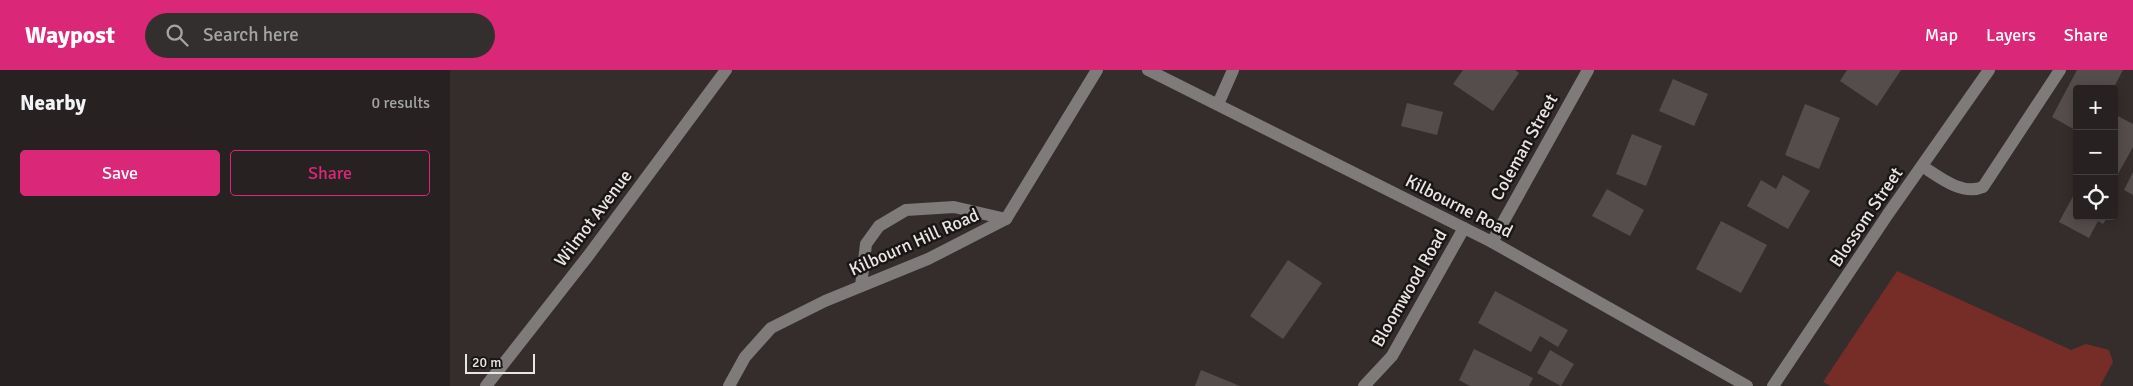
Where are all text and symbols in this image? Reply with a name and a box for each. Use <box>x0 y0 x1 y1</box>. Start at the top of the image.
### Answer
search box <box>145 13 495 58</box>
text: Waypost <box>25 20 115 50</box>
icon: search <box>163 21 191 49</box>
text: Search here <box>203 23 299 47</box>
text: Map <box>1925 24 1958 46</box>
text: Layers <box>1986 24 2036 46</box>
text: Share <box>2064 24 2108 46</box>
map controls <box>2073 85 2118 220</box>
button: + <box>2073 85 2118 130</box>
text: Nearby <box>20 90 86 116</box>
street label: Coleman Street <box>1486 90 1562 204</box>
text: 0 results <box>371 93 430 113</box>
button: − <box>2073 130 2118 175</box>
button: Save <box>20 150 220 196</box>
button: Share <box>230 150 430 196</box>
street label: Blossom Street <box>1825 163 1907 271</box>
street label: Wilmot Avenue <box>549 165 637 271</box>
street label: Kilbourne Road <box>1402 170 1516 242</box>
button: locate <box>2073 175 2118 220</box>
street label: Kilbourn Hill Road <box>846 204 982 280</box>
street label: Bloomwood Road <box>1366 225 1452 351</box>
scale bar <box>465 351 535 374</box>
text: 20 m <box>472 354 501 371</box>

